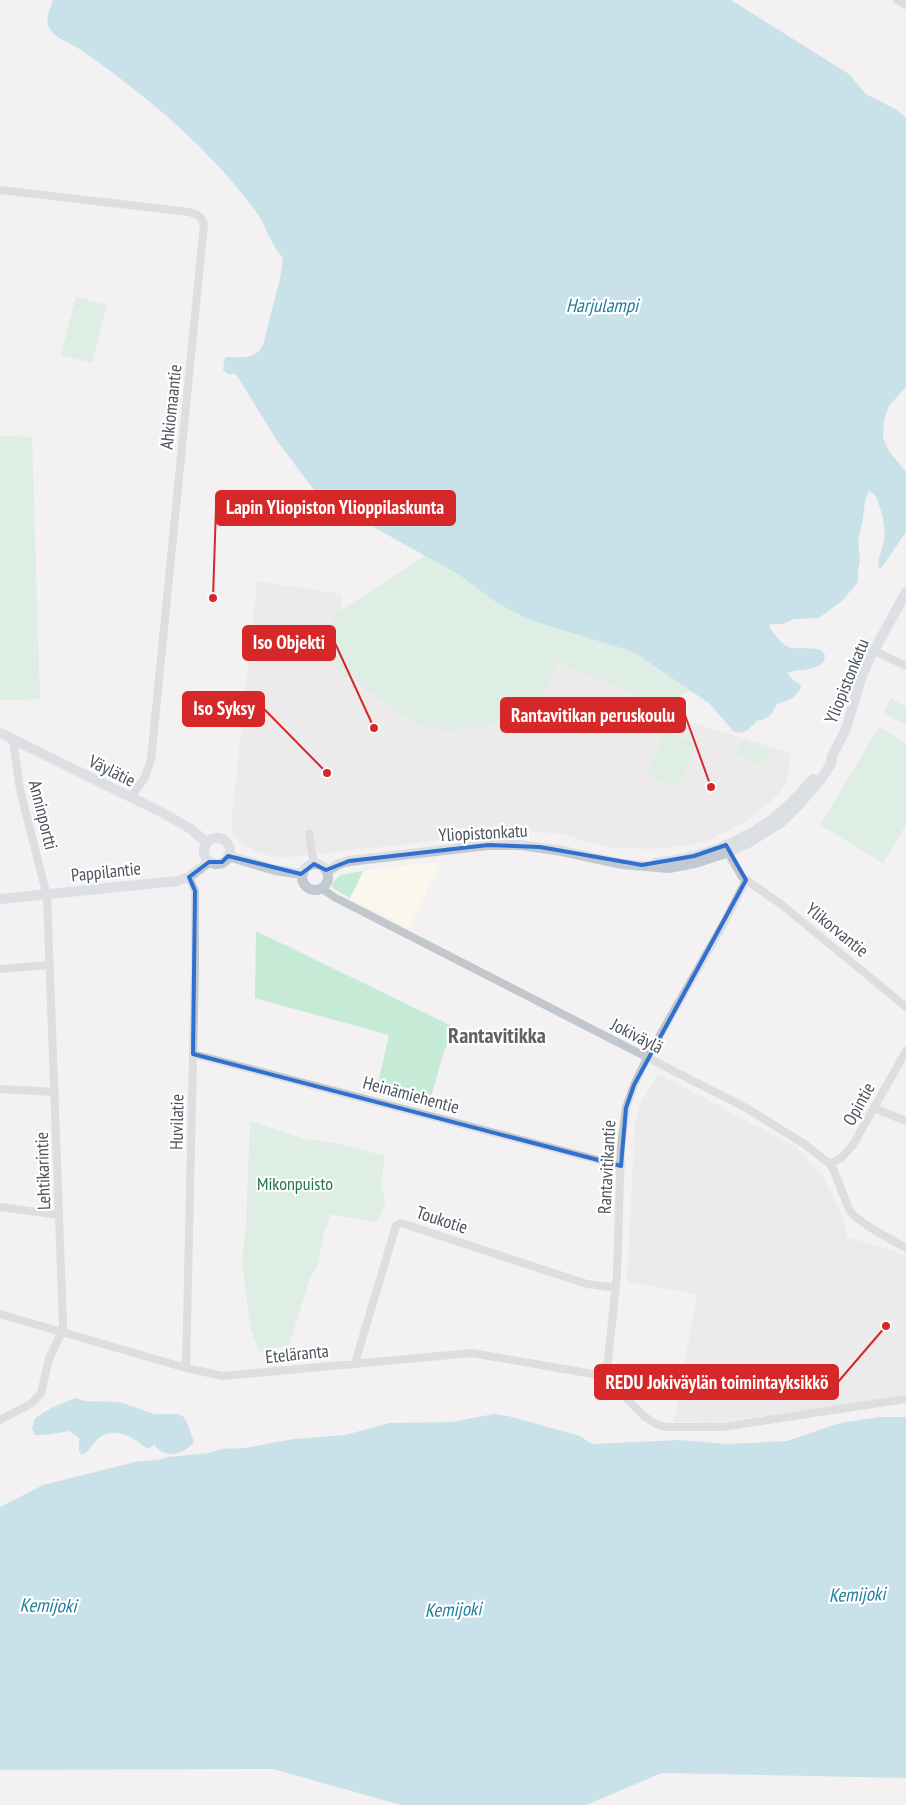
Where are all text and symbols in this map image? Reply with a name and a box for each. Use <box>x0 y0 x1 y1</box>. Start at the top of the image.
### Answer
water label: Harjulampi <box>566 293 641 317</box>
street label: Ahkiomaantie <box>155 363 186 451</box>
callout: Lapin Yliopiston Ylioppilaskunta <box>216 491 455 525</box>
text: Lapin Yliopiston Ylioppilaskunta <box>226 495 444 519</box>
callout: Iso Objekti <box>243 626 335 660</box>
text: Iso Objekti <box>253 630 325 654</box>
street label: Yliopistonkatu <box>819 635 874 727</box>
callout: Iso Syksy <box>183 692 264 726</box>
text: Iso Syksy <box>193 696 255 720</box>
callout: Rantavitikan peruskoulu <box>501 698 685 732</box>
text: Rantavitikan peruskoulu <box>511 703 675 727</box>
street label: Väylätie <box>84 749 139 792</box>
street label: Anninportti <box>24 778 63 852</box>
street label: Yliopistonkatu <box>438 819 528 846</box>
street label: Pappilantie <box>70 856 142 887</box>
street label: Ylikorvantie <box>801 897 873 962</box>
street label: Jokiväylä <box>606 1012 667 1058</box>
district label: Rantavitikka <box>448 1021 546 1049</box>
street label: Heinämiehentie <box>360 1071 462 1118</box>
street label: Opintie <box>837 1078 880 1129</box>
street label: Huvilatie <box>165 1094 188 1150</box>
street label: Rantavitikantie <box>593 1119 620 1215</box>
street label: Lehtikarintie <box>30 1132 55 1210</box>
park label: Mikonpuisto <box>257 1172 333 1195</box>
street label: Toukotie <box>414 1200 471 1239</box>
street label: Eteläranta <box>264 1339 330 1368</box>
callout: REDU Jokiväylän toimintayksikkö <box>595 1365 838 1399</box>
text: REDU Jokiväylän toimintayksikkö <box>606 1370 828 1394</box>
water label: Kemijoki <box>828 1581 889 1607</box>
water label: Kemijoki <box>19 1593 79 1618</box>
water label: Kemijoki <box>424 1596 485 1622</box>

